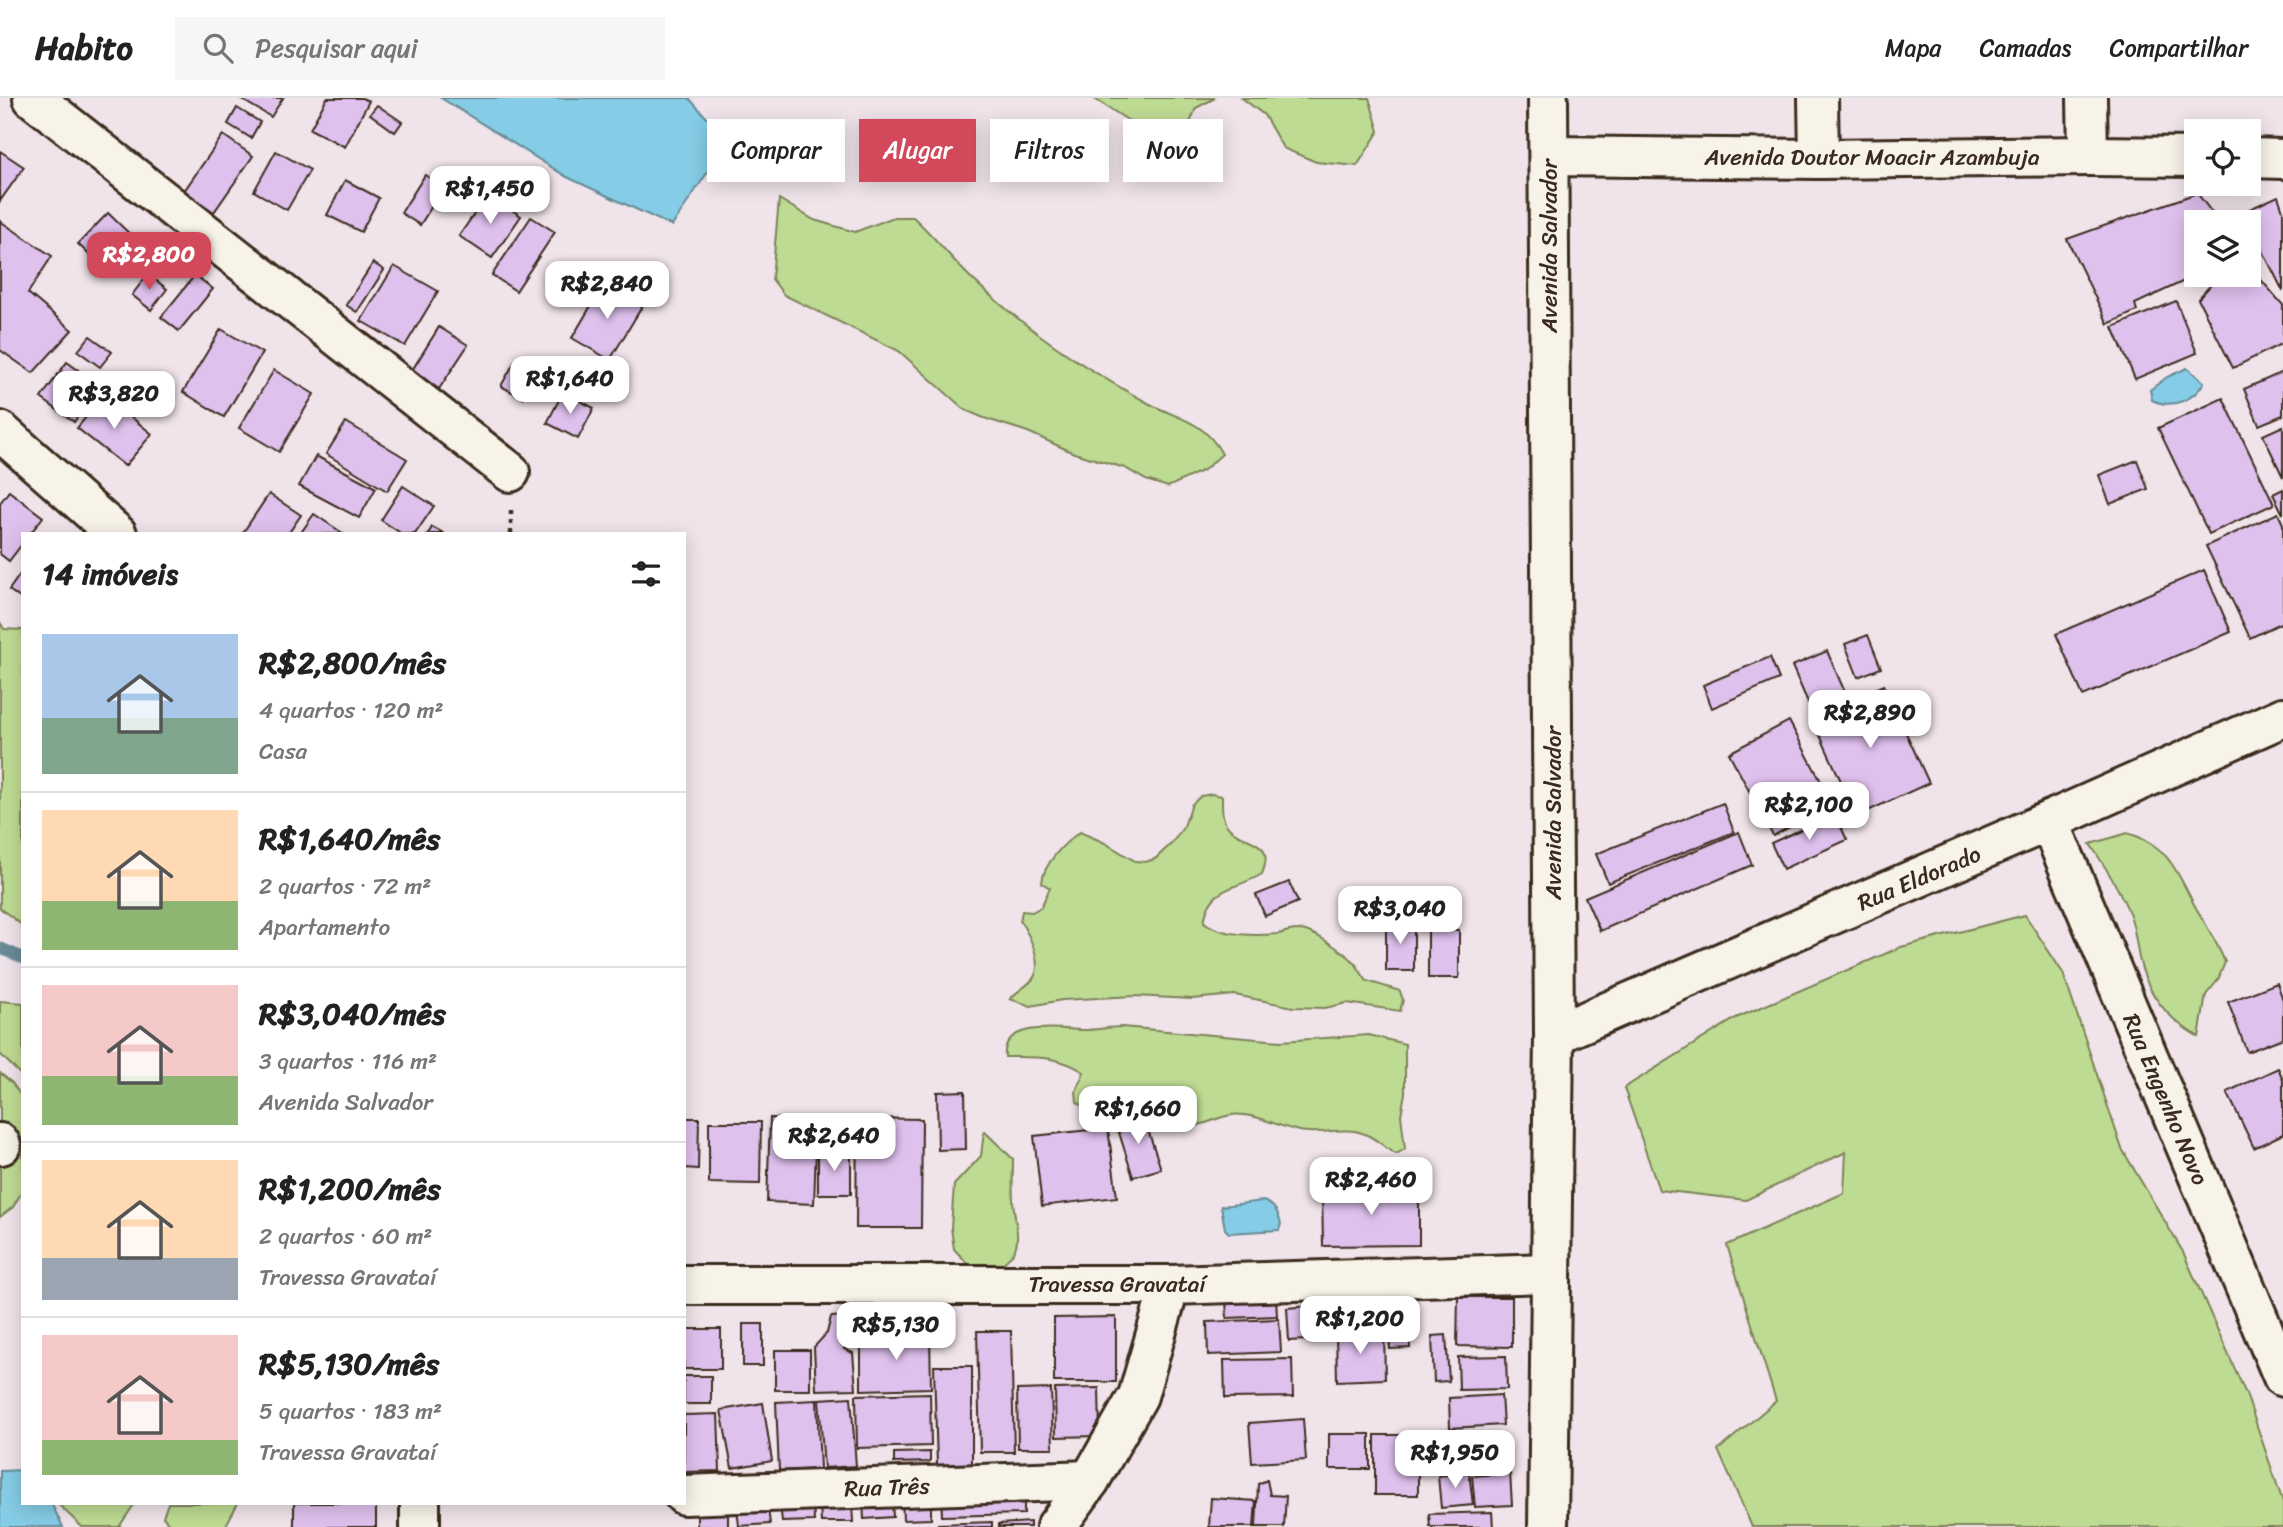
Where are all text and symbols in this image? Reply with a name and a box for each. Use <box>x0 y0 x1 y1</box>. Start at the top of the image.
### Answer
search box <box>175 17 665 80</box>
text: Habito <box>35 19 133 77</box>
text: Pesquisar aqui <box>255 25 418 71</box>
text: Mapa <box>1885 27 1941 69</box>
text: Camadas <box>1979 27 2071 69</box>
text: Compartilhar <box>2109 27 2248 69</box>
icon: search <box>199 29 237 67</box>
chip: Comprar <box>707 119 845 182</box>
chip: Alugar <box>859 119 976 182</box>
chip: Filtros <box>990 119 1109 182</box>
chip: Novo <box>1123 119 1223 182</box>
map controls <box>2184 119 2261 287</box>
button: locate <box>2184 119 2261 196</box>
street label: Avenida Doutor Moacir Azambuja <box>1703 137 2040 178</box>
street label: Avenida Salvador <box>1529 158 1570 334</box>
pin: R$1,450 <box>425 166 555 226</box>
text: R$1,450 <box>446 168 534 209</box>
button: layers <box>2184 210 2261 287</box>
pin: R$2,800 <box>84 232 214 292</box>
text: R$2,800 <box>103 234 195 275</box>
pin: R$2,840 <box>542 262 672 321</box>
text: R$2,840 <box>561 263 653 304</box>
pin: R$1,640 <box>505 356 635 416</box>
text: R$1,640 <box>526 358 614 399</box>
pin: R$3,820 <box>49 372 179 431</box>
text: R$3,820 <box>69 373 159 414</box>
text: 14 imóveis <box>42 547 178 601</box>
icon: filters <box>627 555 665 593</box>
text: R$2,800/mês <box>259 636 446 690</box>
icon: home <box>98 662 182 746</box>
text: 4 quartos · 120 m² <box>259 690 444 731</box>
pin: R$2,890 <box>1805 690 1935 750</box>
text: R$2,890 <box>1824 692 1916 733</box>
street label: Avenida Salvador <box>1533 725 1574 901</box>
text: Casa <box>259 731 307 772</box>
pin: R$2,100 <box>1744 782 1874 842</box>
text: R$2,100 <box>1765 784 1853 825</box>
text: R$1,640/mês <box>259 812 440 866</box>
street label: Rua Eldorado <box>1851 834 1988 923</box>
icon: home <box>98 838 182 922</box>
text: 2 quartos · 72 m² <box>259 866 431 907</box>
pin: R$3,040 <box>1335 886 1465 946</box>
text: R$3,040 <box>1354 888 1446 929</box>
text: Apartamento <box>259 907 390 948</box>
text: R$3,040/mês <box>259 987 446 1041</box>
street label: Rua Engenho Novo <box>2111 1007 2220 1192</box>
icon: home <box>98 1013 182 1097</box>
text: 3 quartos · 116 m² <box>259 1041 437 1082</box>
text: Avenida Salvador <box>259 1082 433 1123</box>
pin: R$1,660 <box>1073 1086 1203 1146</box>
text: R$1,660 <box>1095 1088 1181 1129</box>
pin: R$2,640 <box>769 1114 899 1173</box>
text: R$2,640 <box>789 1115 879 1156</box>
pin: R$2,460 <box>1306 1158 1436 1217</box>
text: R$2,460 <box>1326 1159 1416 1200</box>
text: R$1,200/mês <box>259 1162 441 1216</box>
icon: home <box>98 1188 182 1272</box>
text: 2 quartos · 60 m² <box>259 1216 432 1257</box>
text: Travessa Gravataí <box>259 1257 436 1298</box>
street label: Travessa Gravataí <box>1028 1264 1208 1305</box>
pin: R$1,200 <box>1295 1296 1425 1356</box>
text: R$1,200 <box>1316 1298 1404 1339</box>
pin: R$5,130 <box>831 1302 961 1362</box>
text: R$5,130 <box>853 1304 939 1345</box>
text: R$5,130/mês <box>259 1337 439 1391</box>
icon: home <box>98 1363 182 1447</box>
text: 5 quartos · 183 m² <box>259 1391 442 1432</box>
pin: R$1,950 <box>1390 1430 1520 1490</box>
text: Travessa Gravataí <box>259 1432 436 1473</box>
text: R$1,950 <box>1411 1432 1499 1473</box>
street label: Rua Três <box>843 1466 931 1509</box>

